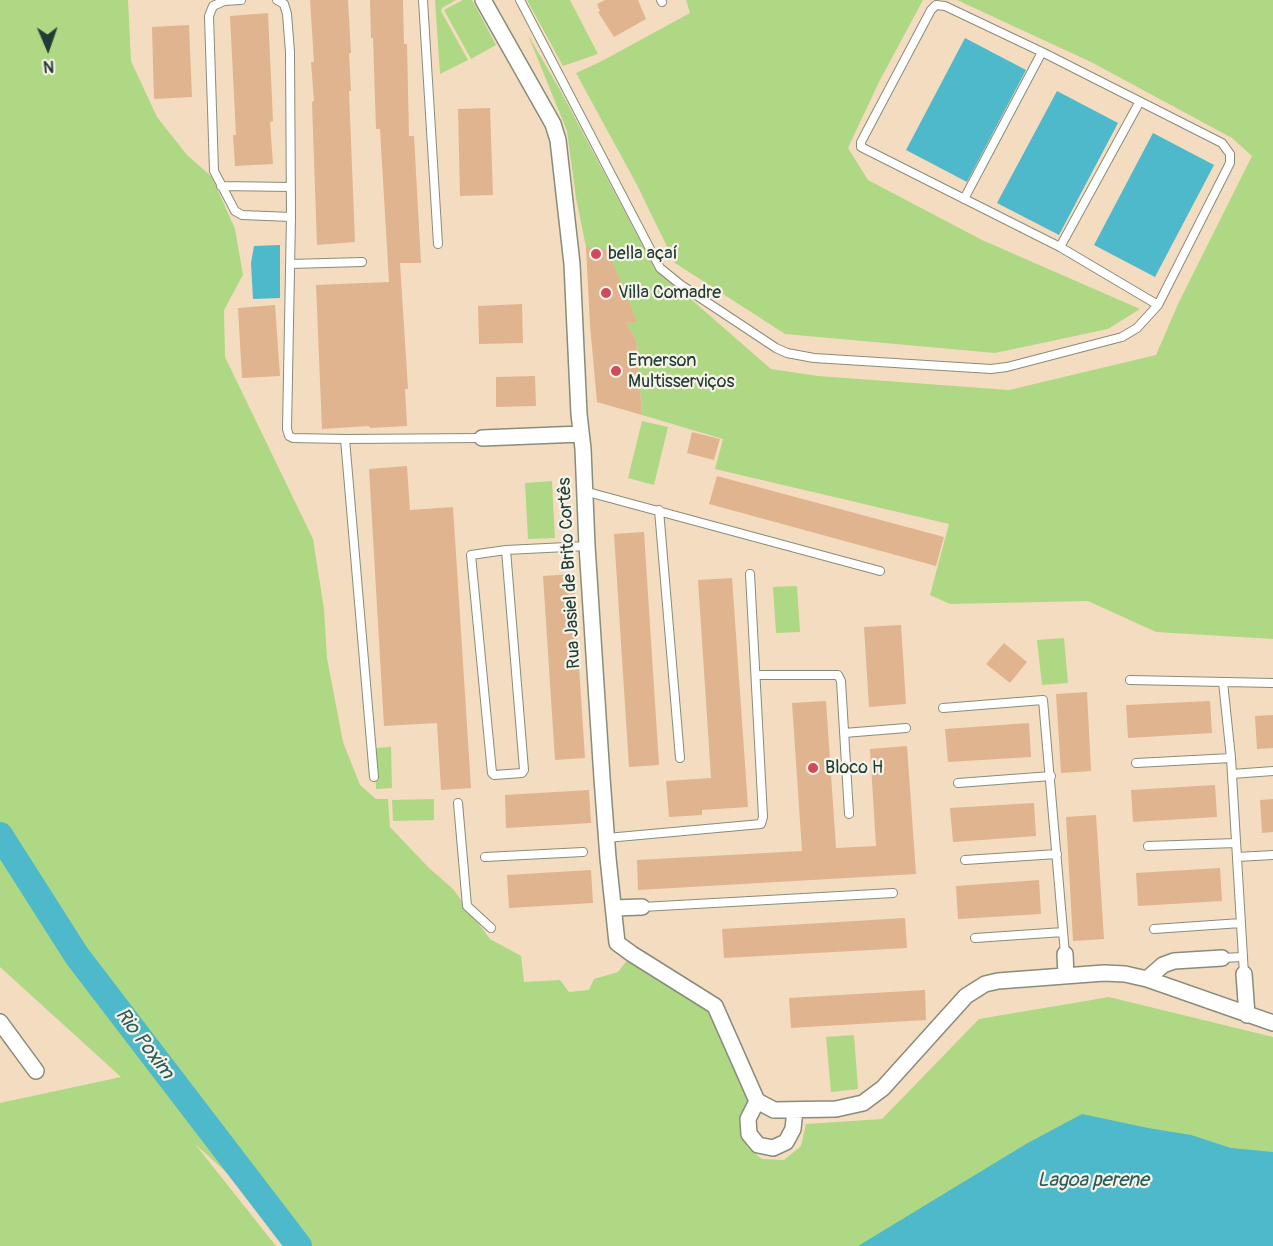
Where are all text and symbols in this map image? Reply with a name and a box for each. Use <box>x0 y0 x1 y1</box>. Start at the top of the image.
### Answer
north arrow <box>18 18 78 78</box>
text: N <box>43 56 54 76</box>
place label: bella açaí <box>608 243 678 265</box>
marker: bella açaí <box>589 247 603 261</box>
place label: Villa Comadre <box>618 282 721 304</box>
marker: Villa Comadre <box>599 286 613 300</box>
place label: Emerson Multisserviços <box>628 350 734 392</box>
marker: Emerson Multisserviços <box>609 364 623 378</box>
street label: Rua Jasiel de Brito Cortês <box>554 477 586 669</box>
place label: Bloco H <box>825 757 883 779</box>
marker: Bloco H <box>806 761 820 775</box>
water label: Rio Poxim <box>110 1004 178 1084</box>
water label: Lagoa perene <box>1037 1169 1149 1193</box>

